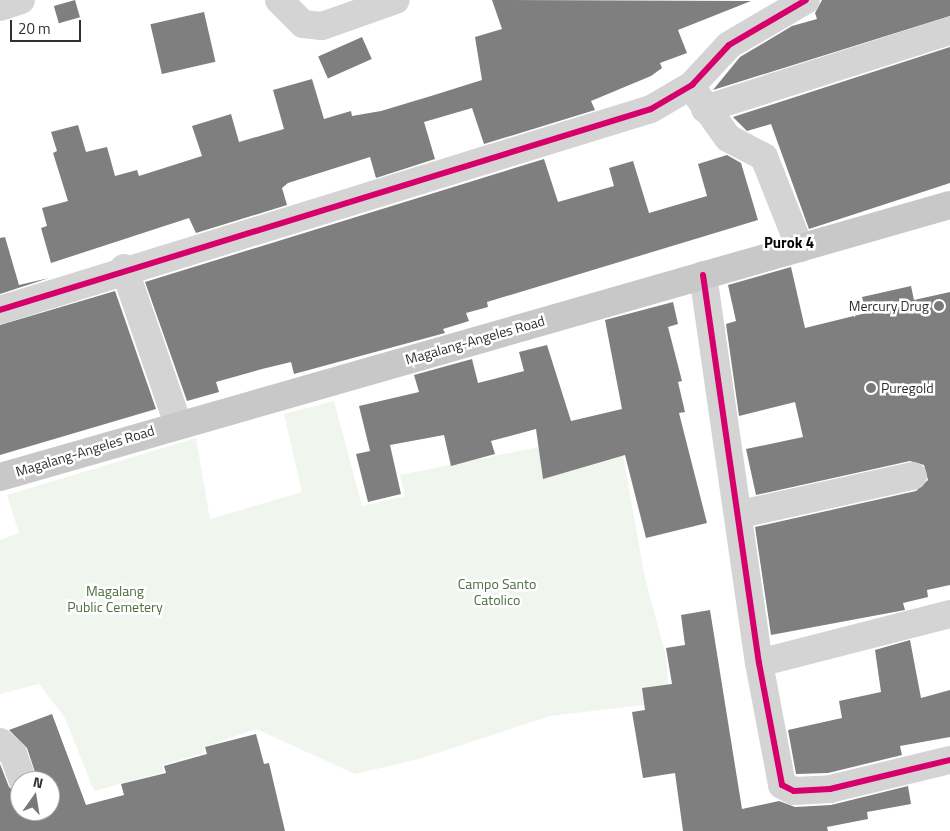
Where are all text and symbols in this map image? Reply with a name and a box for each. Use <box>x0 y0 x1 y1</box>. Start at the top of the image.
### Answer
scale bar <box>12 10 84 42</box>
text: 20 m <box>18 17 51 40</box>
district label: Purok 4 <box>764 234 814 252</box>
place label: Mercury Drug <box>849 298 929 314</box>
marker: Mercury Drug <box>933 300 945 312</box>
street label: Magalang-Angeles Road <box>403 312 547 368</box>
place label: Puregold <box>881 380 934 396</box>
marker: Puregold <box>865 382 877 394</box>
street label: Magalang-Angeles Road <box>14 422 156 480</box>
park label: Campo Santo Catolico <box>458 576 536 608</box>
park label: Magalang Public Cemetery <box>67 583 163 616</box>
north arrow <box>10 771 60 821</box>
text: N <box>31 771 45 793</box>

